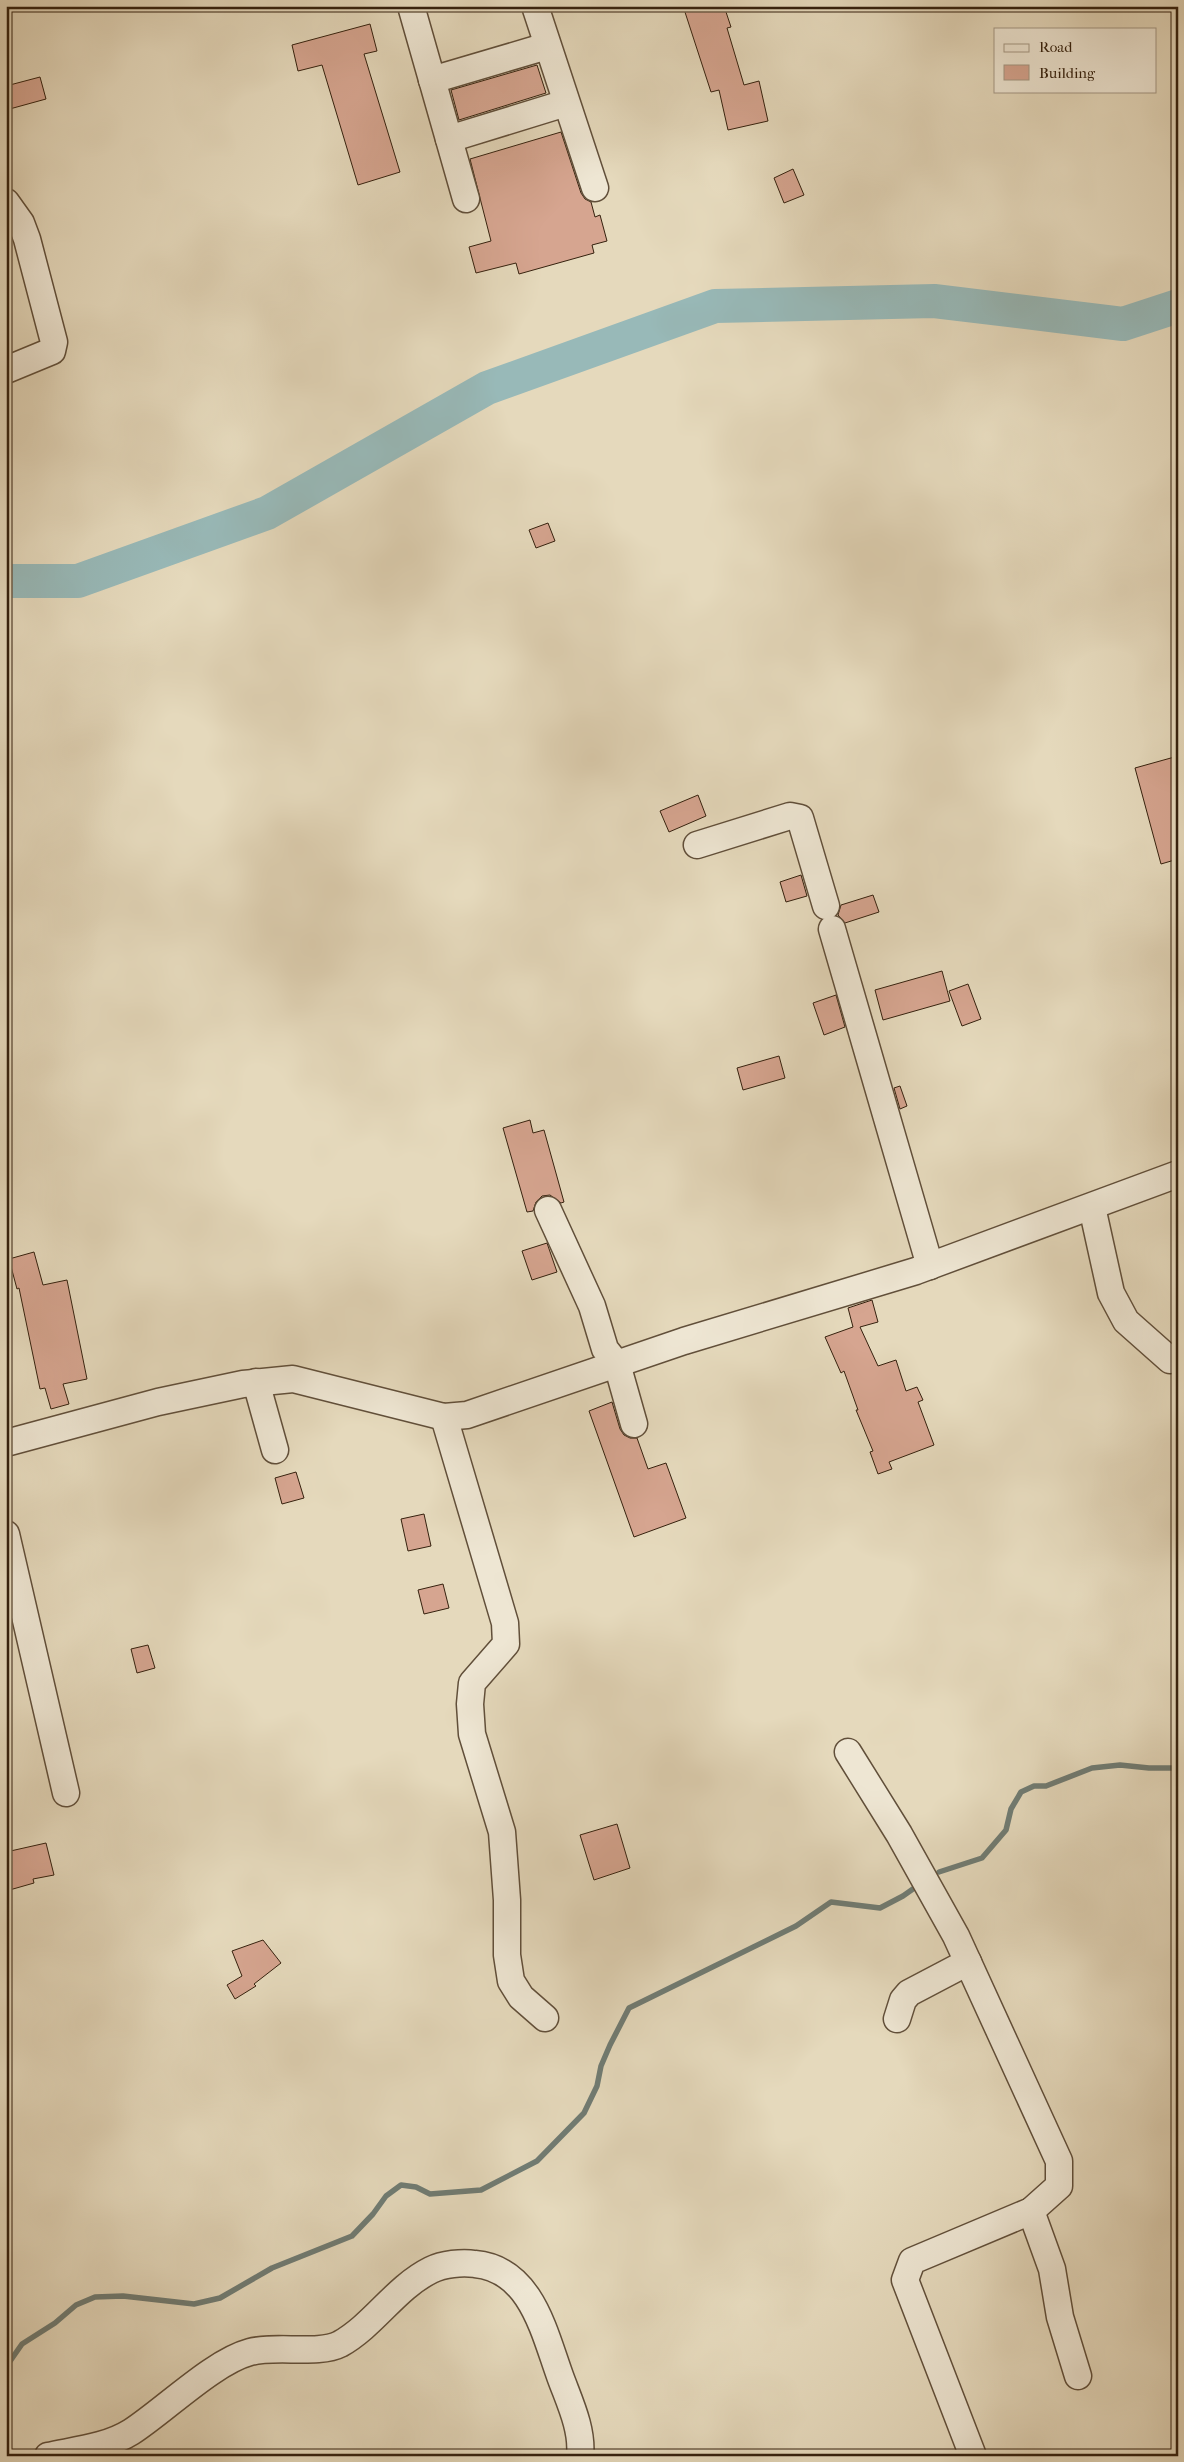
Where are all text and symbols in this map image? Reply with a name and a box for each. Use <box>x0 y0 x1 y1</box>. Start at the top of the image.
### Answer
legend <box>994 28 1156 92</box>
text: Road <box>1039 38 1073 56</box>
text: Building <box>1039 64 1096 82</box>

